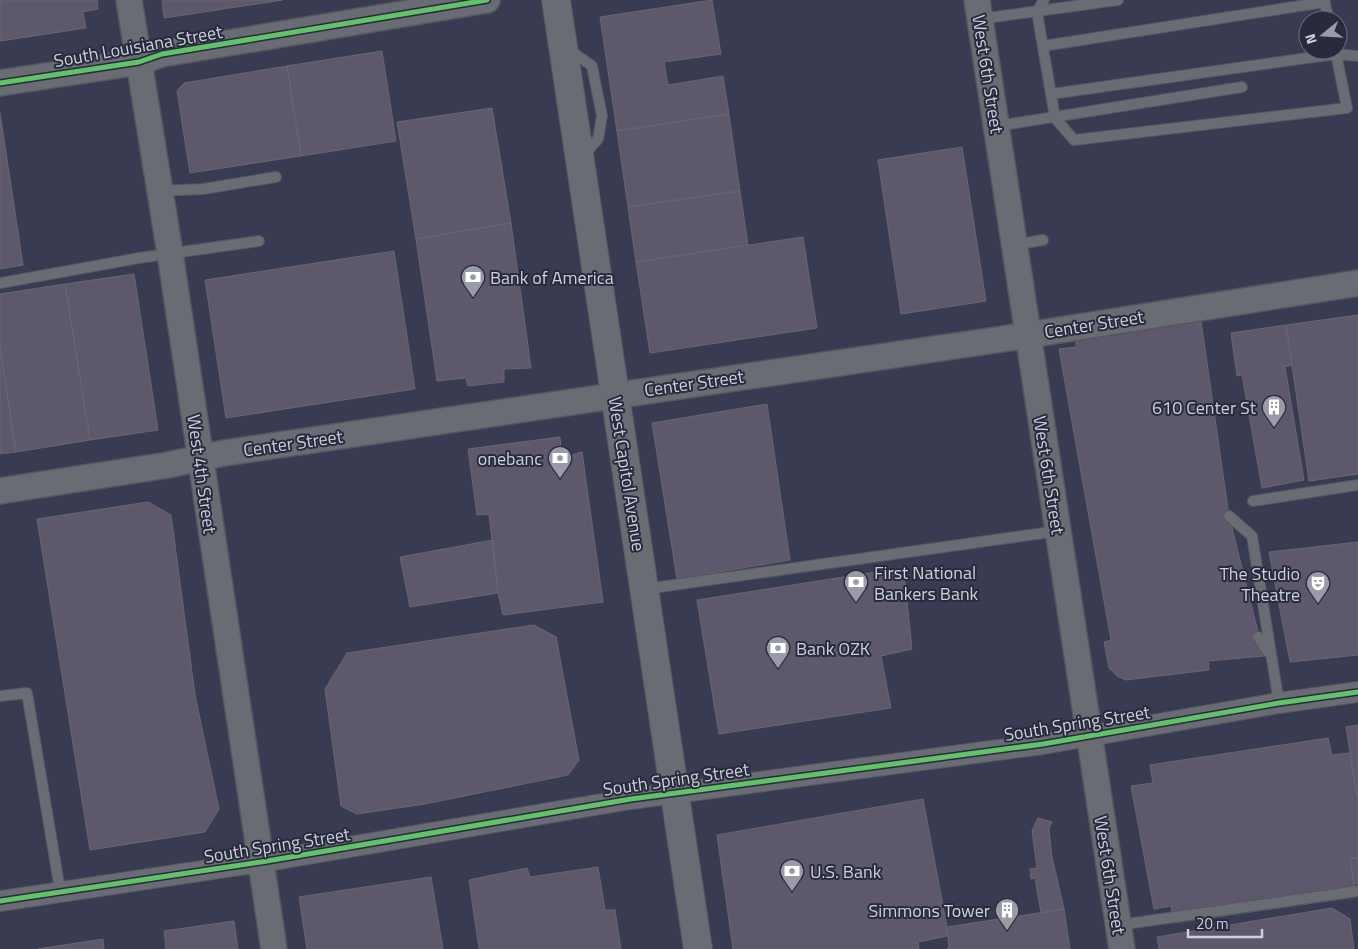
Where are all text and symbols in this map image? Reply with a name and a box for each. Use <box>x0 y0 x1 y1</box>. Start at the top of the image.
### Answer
north arrow <box>1298 10 1348 60</box>
street label: West 6th Street <box>965 13 1011 136</box>
street label: South Louisiana Street <box>52 18 225 74</box>
text: N <box>1299 31 1322 47</box>
bank icon: Bank of America <box>460 264 486 298</box>
place label: Bank of America <box>490 264 614 291</box>
street label: Center Street <box>1042 303 1146 345</box>
street label: Center Street <box>642 363 746 403</box>
place label: 610 Center St <box>1152 394 1257 421</box>
building icon: 610 Center St <box>1261 394 1287 428</box>
street label: West Capitol Avenue <box>601 395 653 553</box>
street label: West 4th Street <box>180 413 224 536</box>
street label: West 6th Street <box>1026 414 1072 537</box>
street label: Center Street <box>241 423 345 463</box>
place label: onebanc <box>478 445 542 472</box>
bank icon: onebanc <box>547 445 573 479</box>
place label: First National Bankers Bank <box>874 559 979 607</box>
place label: The Studio Theatre <box>1219 560 1300 608</box>
bank icon: First National Bankers Bank <box>843 569 869 603</box>
theatre icon: The Studio Theatre <box>1305 570 1331 604</box>
bank icon: Bank OZK <box>765 635 791 669</box>
place label: Bank OZK <box>796 635 870 662</box>
street label: South Spring Street <box>1002 698 1153 748</box>
street label: South Spring Street <box>601 755 752 803</box>
street label: West 6th Street <box>1087 814 1133 937</box>
street label: South Spring Street <box>202 820 353 870</box>
bank icon: U.S. Bank <box>779 858 805 892</box>
place label: U.S. Bank <box>810 858 882 885</box>
place label: Simmons Tower <box>869 897 990 924</box>
building icon: Simmons Tower <box>994 897 1020 931</box>
scale bar <box>1188 906 1262 938</box>
text: 20 m <box>1196 912 1229 935</box>

